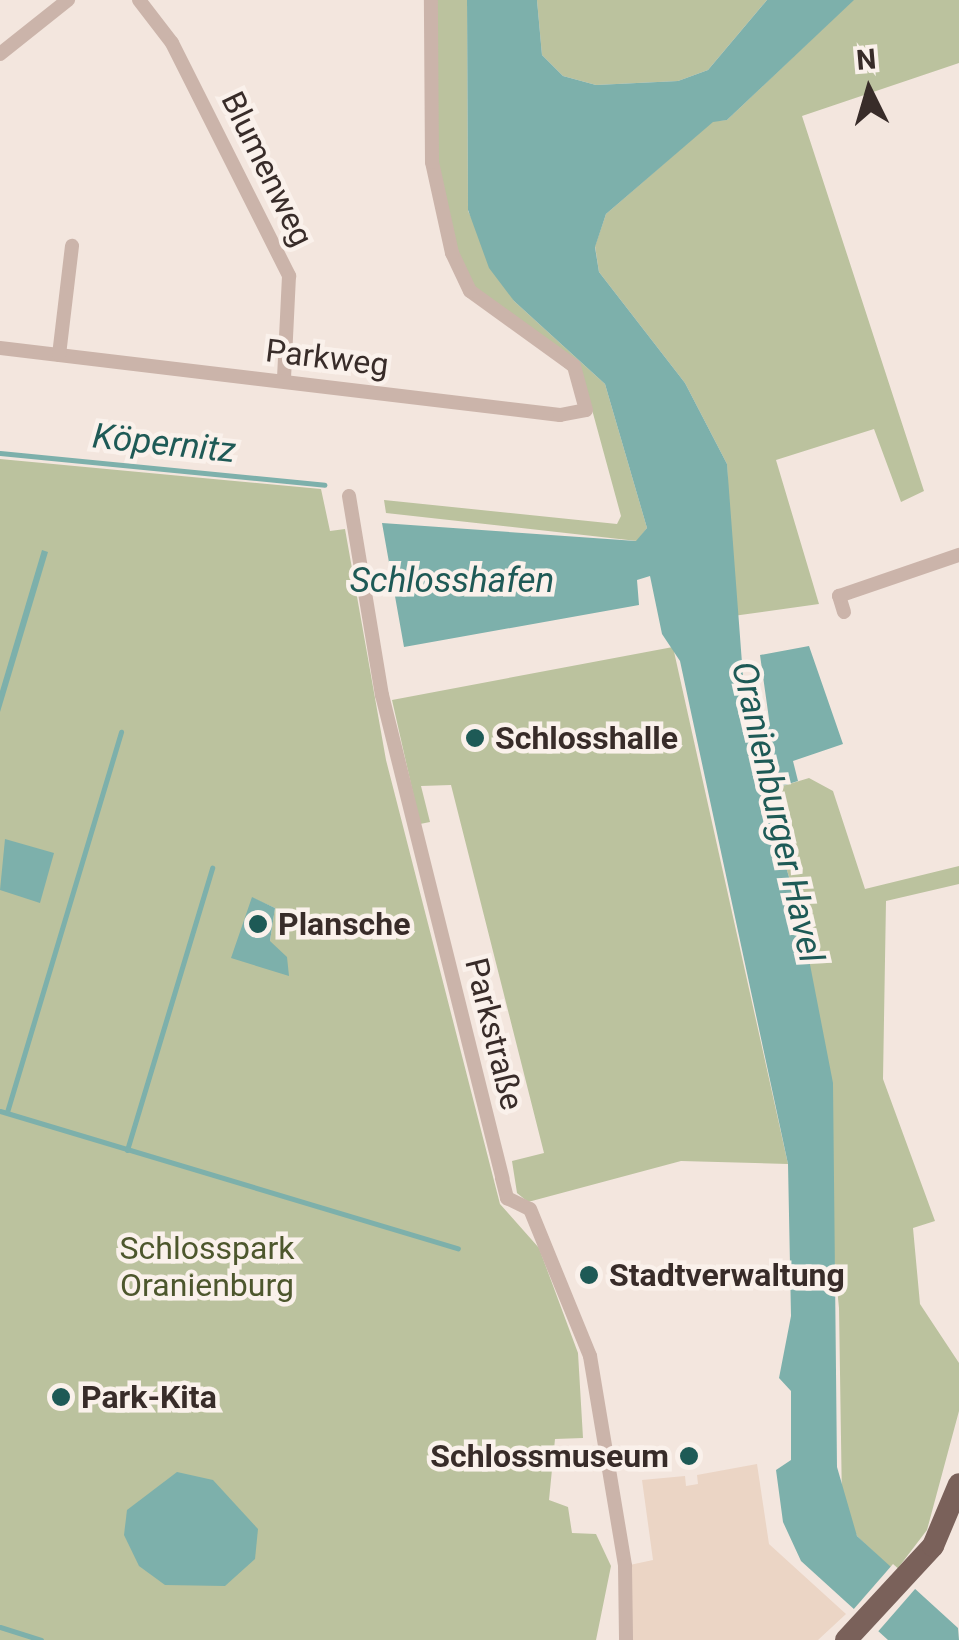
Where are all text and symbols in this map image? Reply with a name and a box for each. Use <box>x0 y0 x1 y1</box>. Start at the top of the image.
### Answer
north arrow <box>819 40 919 140</box>
text: N <box>855 42 878 77</box>
street label: Blumenweg <box>213 86 321 252</box>
street label: Parkweg <box>263 331 391 385</box>
water label: Köpernitz <box>90 416 238 472</box>
water label: Schlosshafen <box>350 560 554 602</box>
water label: Oranienburger Havel <box>722 658 832 966</box>
place label: Schlosshalle <box>495 719 678 757</box>
marker: Schlosshalle <box>464 727 486 749</box>
place label: Plansche <box>278 905 410 943</box>
marker: Plansche <box>247 913 269 935</box>
street label: Parkstraße <box>457 954 531 1114</box>
park label: Schlosspark Oranienburg <box>120 1230 294 1305</box>
place label: Stadtverwaltung <box>609 1256 845 1294</box>
marker: Stadtverwaltung <box>578 1264 600 1286</box>
place label: Park-Kita <box>81 1378 217 1416</box>
marker: Park-Kita <box>50 1386 72 1408</box>
place label: Schlossmuseum <box>430 1437 669 1475</box>
marker: Schlossmuseum <box>678 1445 700 1467</box>

